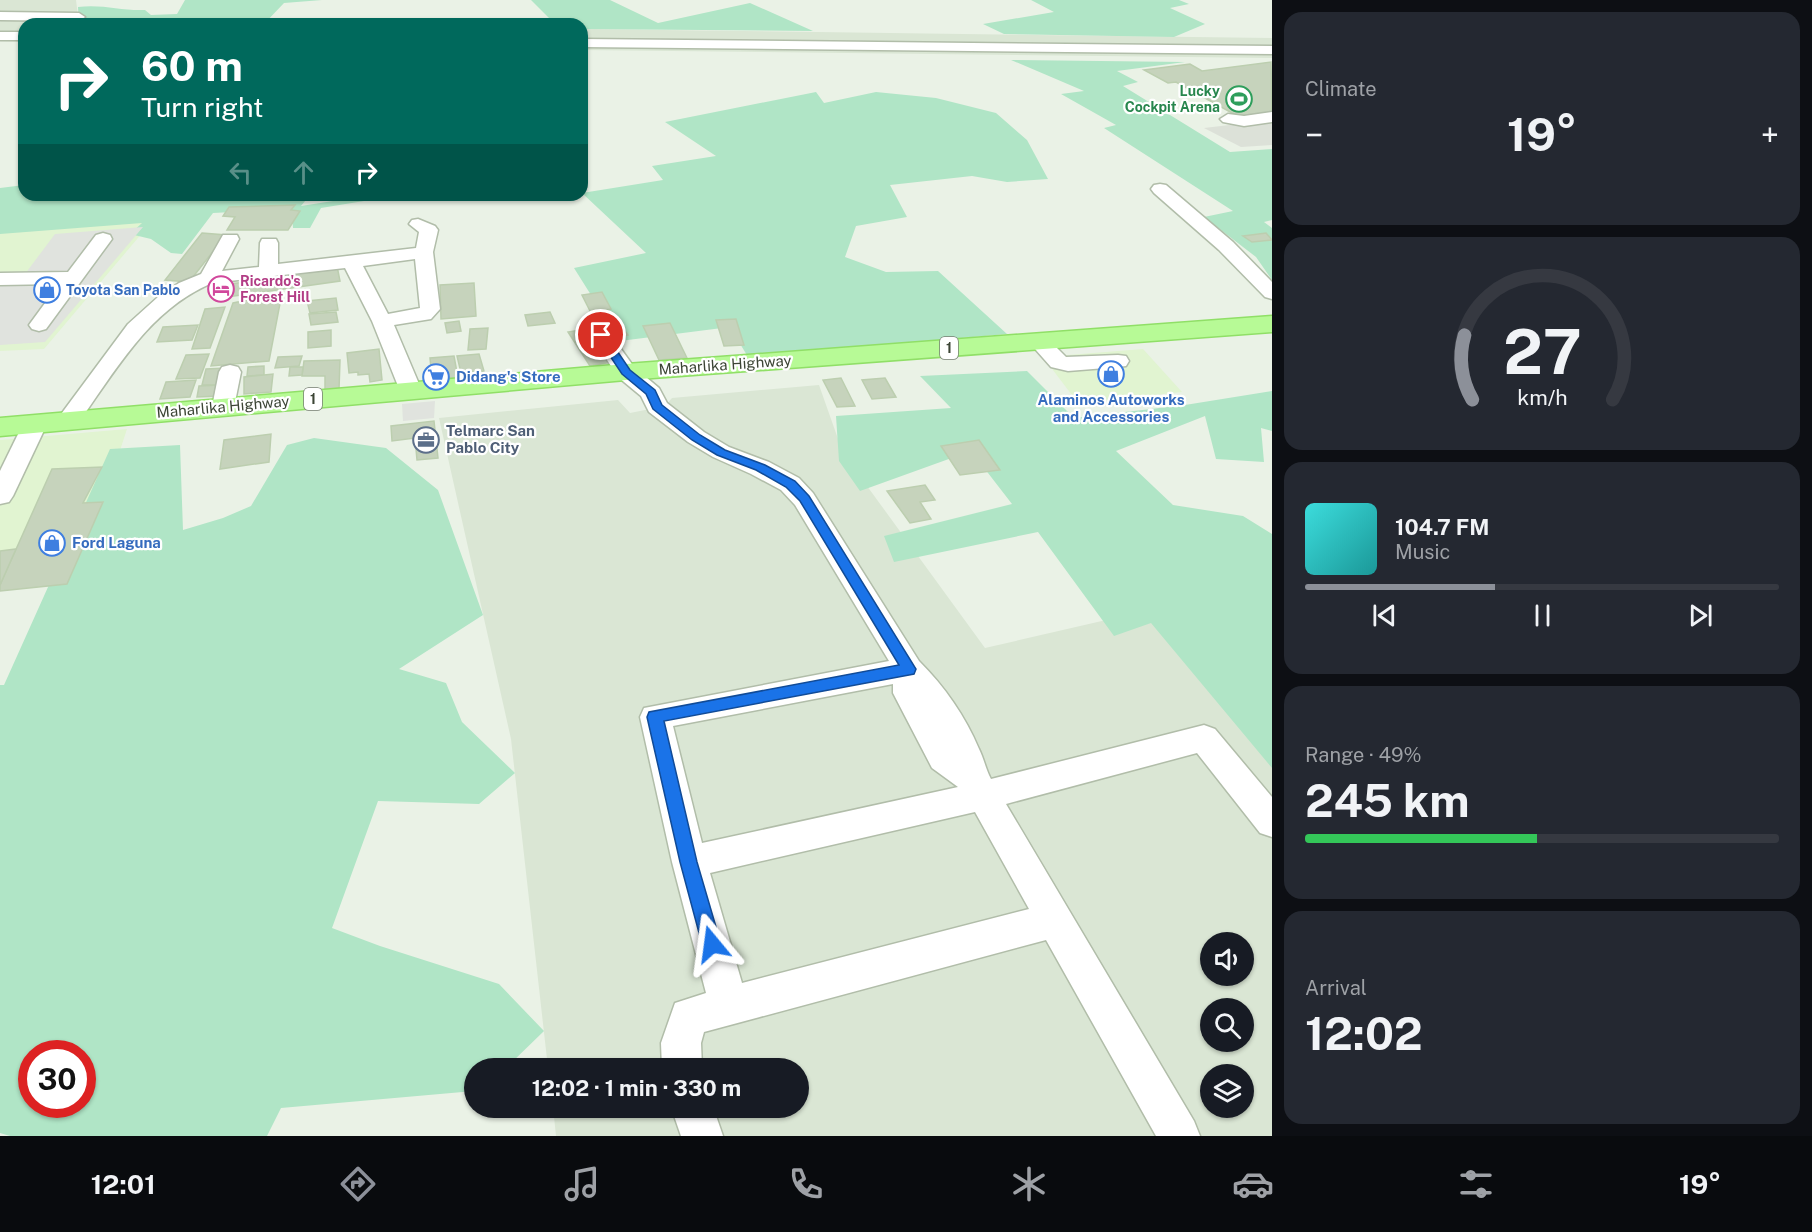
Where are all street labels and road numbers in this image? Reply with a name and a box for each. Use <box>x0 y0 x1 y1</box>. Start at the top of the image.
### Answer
road number: 1 <box>940 337 958 359</box>
street label: Maharlika Highway <box>658 351 792 378</box>
road number: 1 <box>304 388 322 410</box>
street label: Maharlika Highway <box>156 392 290 421</box>

